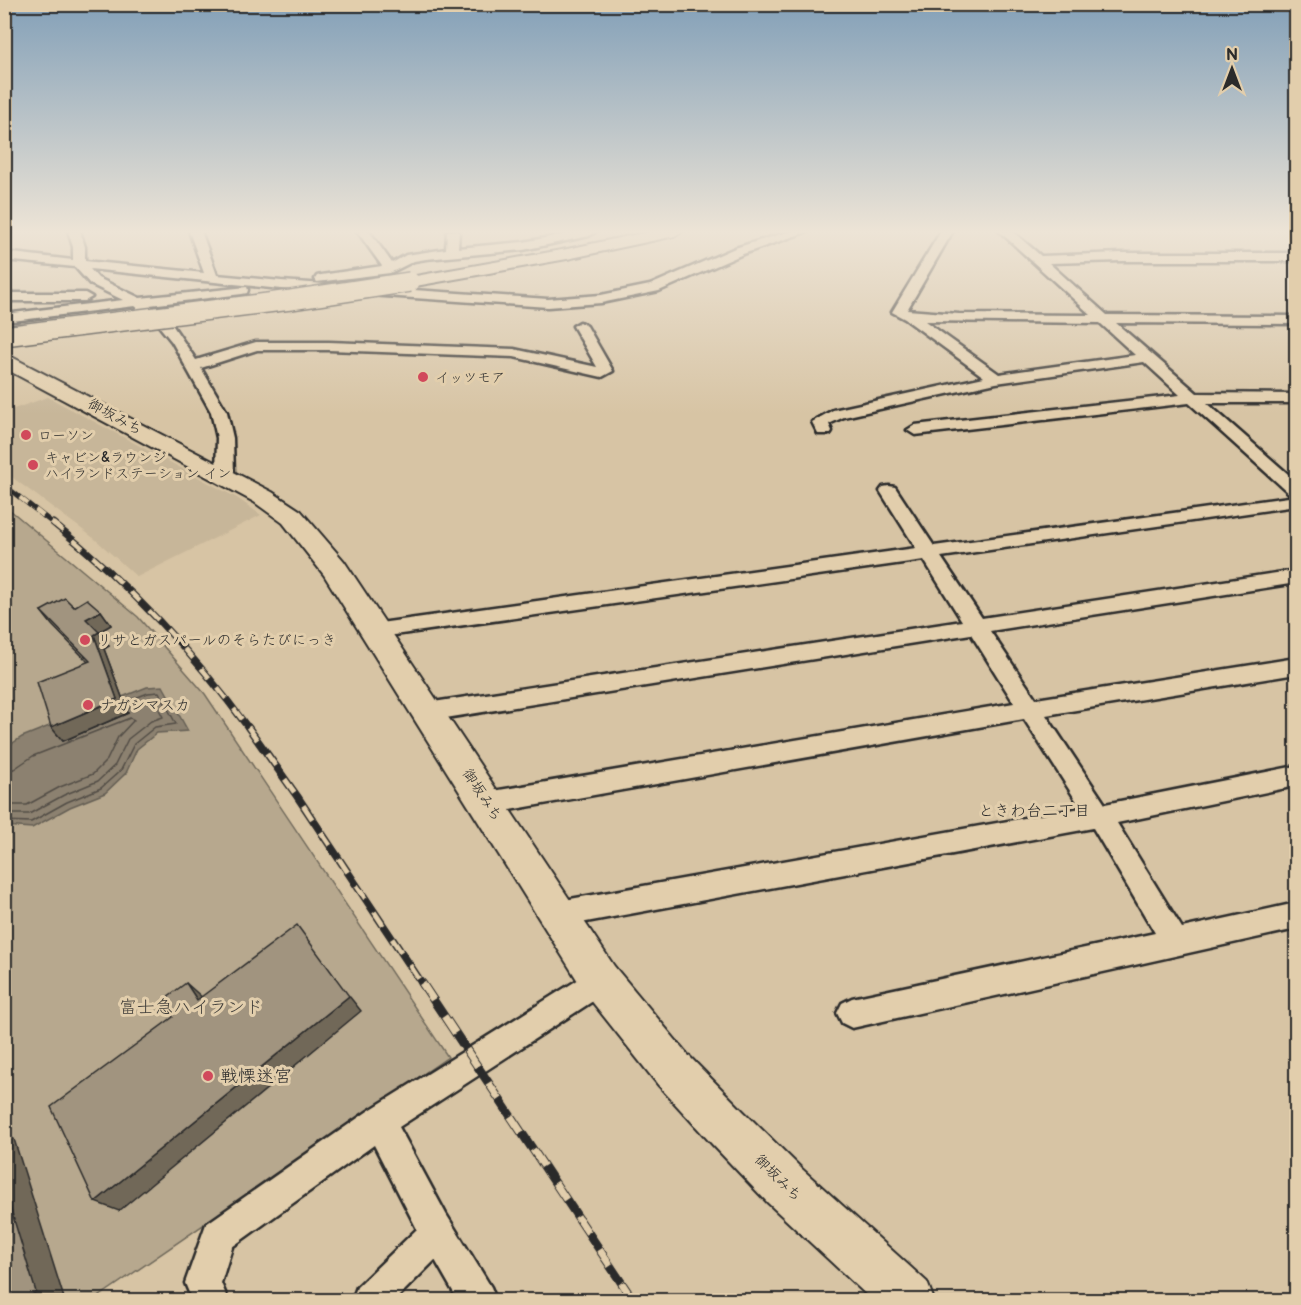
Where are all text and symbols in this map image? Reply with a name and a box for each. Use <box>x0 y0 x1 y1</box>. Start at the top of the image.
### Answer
north arrow <box>1202 39 1262 99</box>
text: N <box>1226 46 1238 65</box>
place label: イッツモア <box>435 369 505 386</box>
marker: イッツモア <box>416 370 430 384</box>
street label: 御坂みち <box>84 394 146 440</box>
place label: ローソン <box>38 427 94 444</box>
marker: ローソン <box>19 428 33 442</box>
place label: キャビン&ラウンジ ハイランドステーション イン <box>45 449 231 482</box>
marker: キャビン&ラウンジ ハイランドステーション イン <box>26 458 40 472</box>
place label: リサとガスパールのそらたびにっき <box>97 631 336 650</box>
marker: リサとガスパールのそらたびにっき <box>78 633 92 647</box>
place label: ナガシマスカ <box>100 696 190 715</box>
marker: ナガシマスカ <box>81 698 95 712</box>
street label: 御坂みち <box>458 765 506 825</box>
district label: ときわ台二丁目 <box>978 802 1090 821</box>
park label: 富士急ハイランド <box>119 997 263 1018</box>
place label: 戦慄迷宮 <box>220 1066 292 1087</box>
marker: 戦慄迷宮 <box>201 1069 215 1083</box>
street label: 御坂みち <box>750 1150 806 1206</box>

